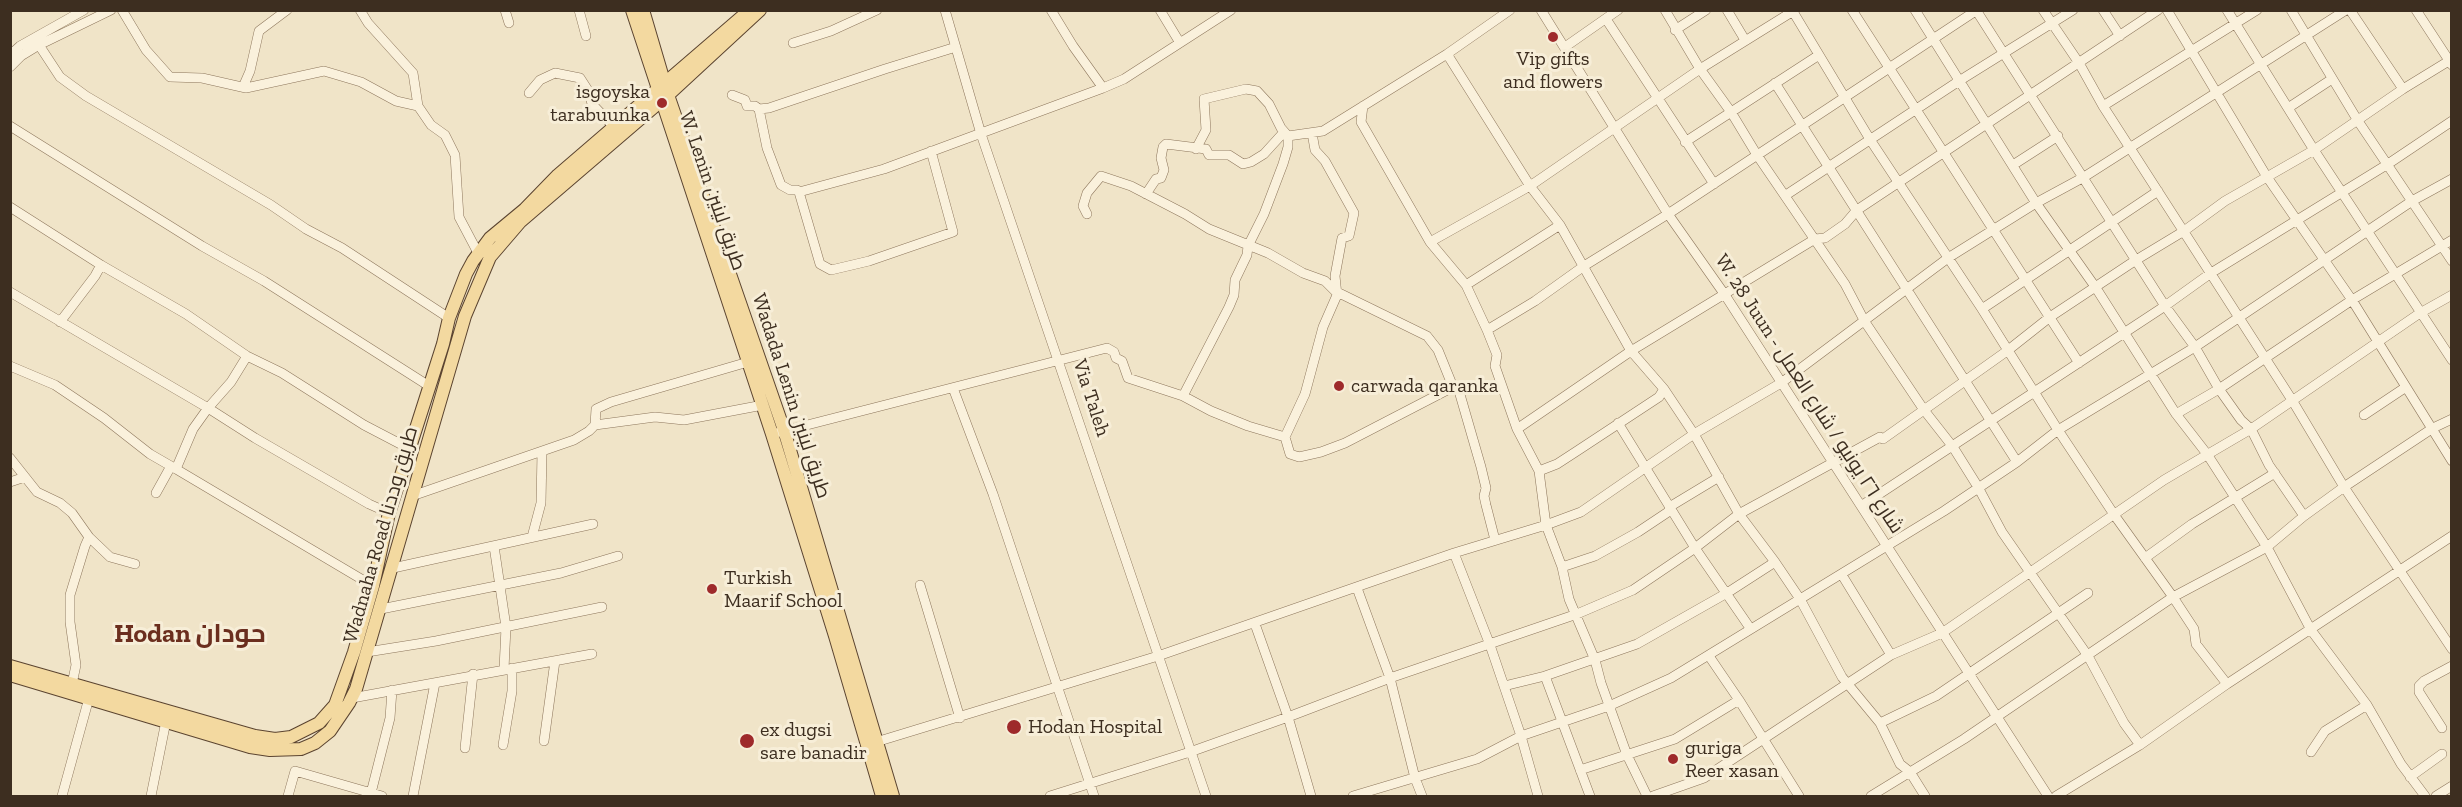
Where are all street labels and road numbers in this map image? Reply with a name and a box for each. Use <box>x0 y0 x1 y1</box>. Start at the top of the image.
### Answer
street label: W. Lenin طريق لينين <box>673 108 751 274</box>
street label: W. 28 Juun - شارع ٢٦ يونيو / شارع العمل <box>1710 250 1908 538</box>
street label: Wadada Lenin طريق لينين <box>747 291 835 501</box>
street label: Via Taleh <box>1067 356 1115 440</box>
street label: Wadnaha Road طريق وددنا <box>339 424 423 646</box>

